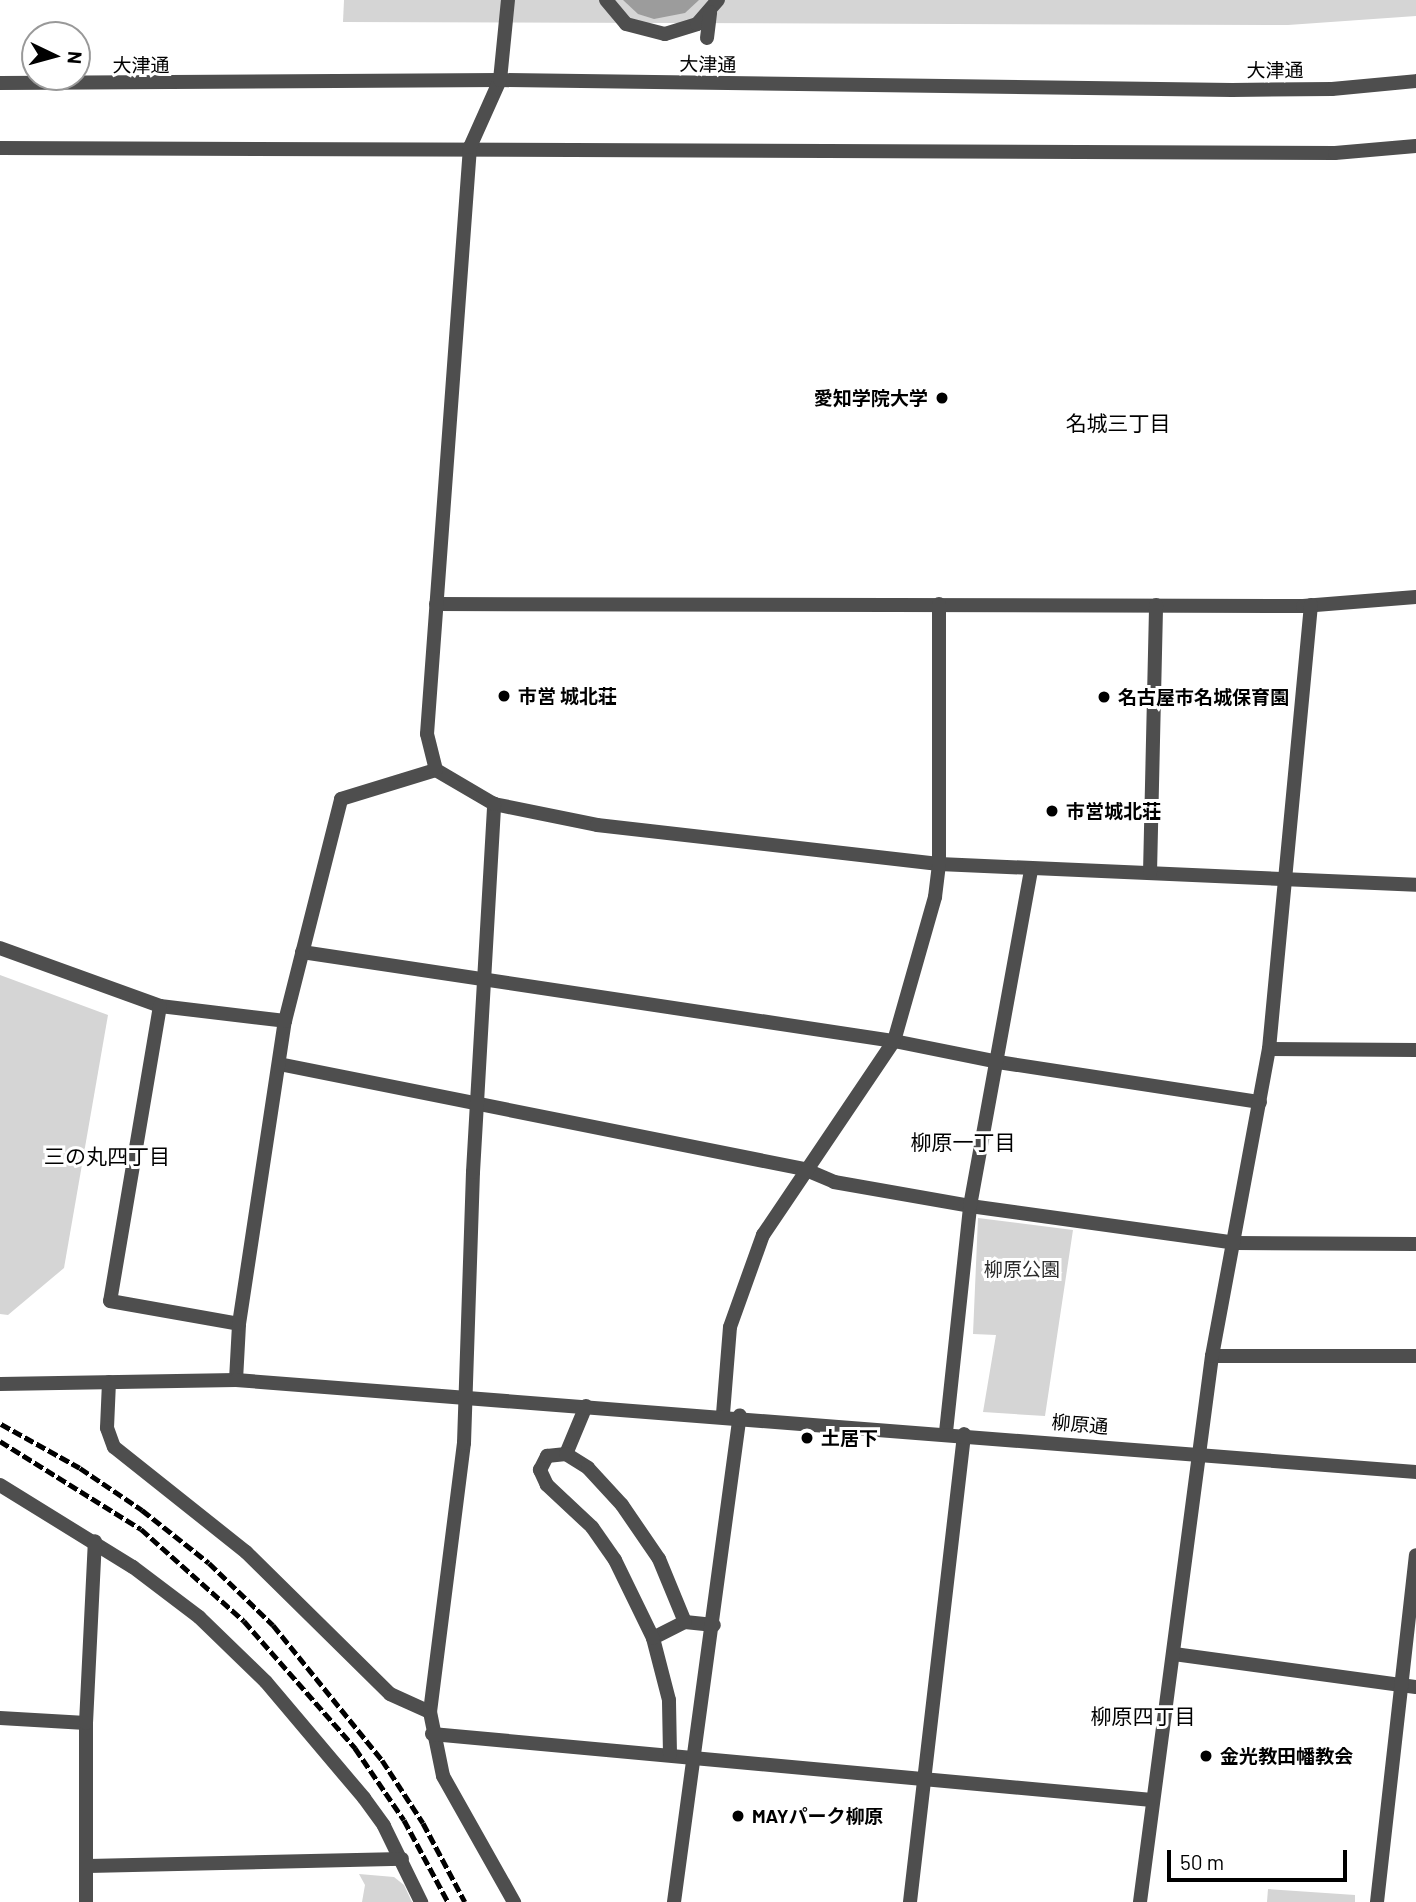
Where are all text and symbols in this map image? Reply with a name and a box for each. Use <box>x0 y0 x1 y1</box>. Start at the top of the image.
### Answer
north arrow <box>21 21 91 91</box>
text: N <box>63 50 87 65</box>
street label: 大津通 <box>679 52 737 76</box>
street label: 大津通 <box>113 54 169 76</box>
street label: 大津通 <box>1247 59 1303 81</box>
place label: 愛知学院大学 <box>814 387 928 409</box>
marker: 愛知学院大学 <box>934 390 950 406</box>
district label: 名城三丁目 <box>1066 410 1170 436</box>
place label: 市営 城北荘 <box>518 685 617 707</box>
place label: 名古屋市名城保育園 <box>1118 686 1289 708</box>
marker: 市営 城北荘 <box>496 688 512 704</box>
marker: 名古屋市名城保育園 <box>1096 689 1112 705</box>
place label: 市営城北荘 <box>1066 800 1161 822</box>
marker: 市営城北荘 <box>1044 803 1060 819</box>
district label: 柳原一丁目 <box>911 1129 1015 1155</box>
district label: 三の丸四丁目 <box>44 1143 170 1169</box>
park label: 柳原公園 <box>984 1258 1060 1280</box>
street label: 柳原通 <box>1051 1410 1109 1438</box>
place label: 土居下 <box>821 1427 878 1449</box>
marker: 土居下 <box>799 1430 815 1446</box>
district label: 柳原四丁目 <box>1091 1703 1195 1729</box>
place label: 金光教田幡教会 <box>1220 1745 1353 1767</box>
marker: 金光教田幡教会 <box>1198 1748 1214 1764</box>
place label: MAYパーク柳原 <box>752 1805 883 1827</box>
marker: MAYパーク柳原 <box>730 1808 746 1824</box>
scale bar <box>1171 1836 1351 1880</box>
text: 50 m <box>1180 1849 1224 1874</box>

